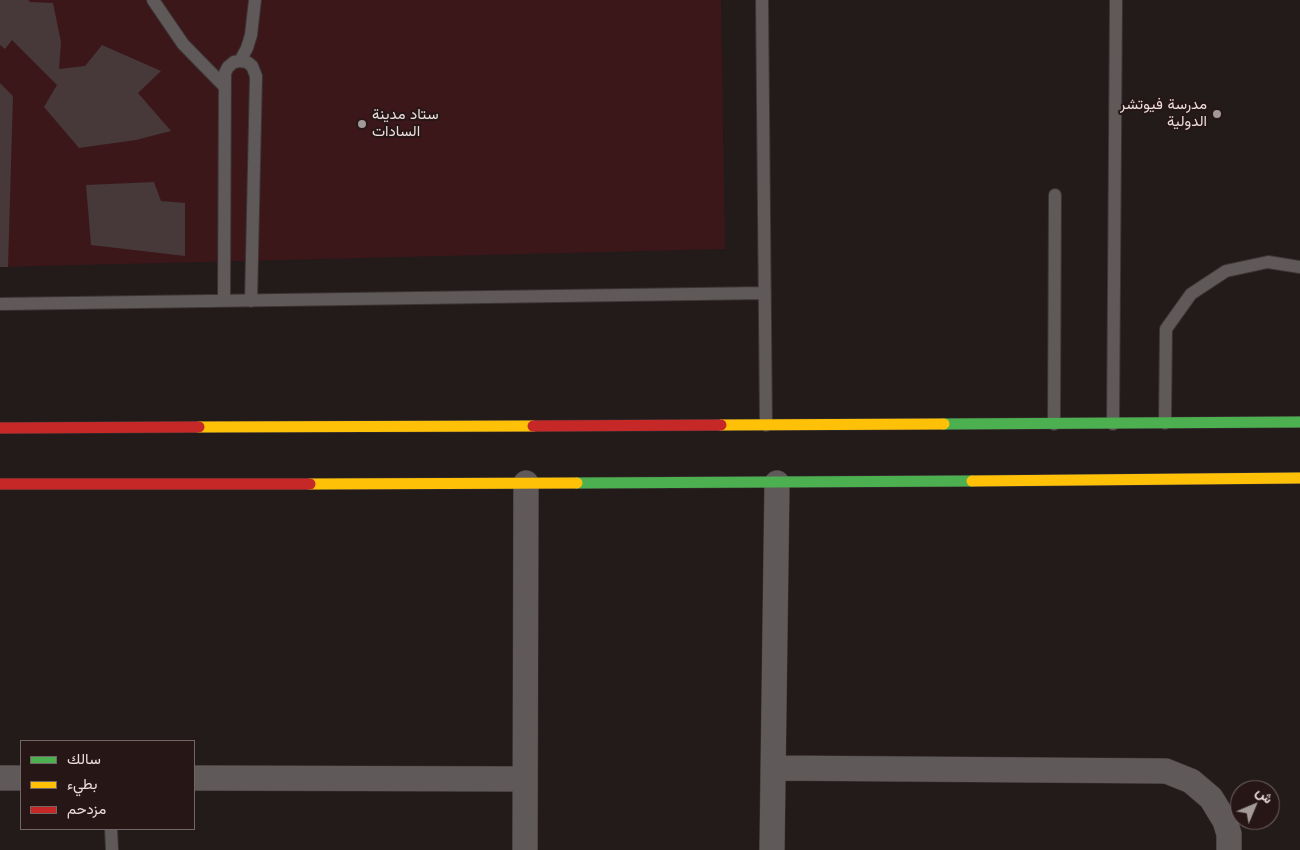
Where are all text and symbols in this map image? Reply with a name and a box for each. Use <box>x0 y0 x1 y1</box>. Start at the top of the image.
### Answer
place label: مدرسة فيوتشر الدولية <box>1120 96 1207 131</box>
place label: ستاد مدينة السادات <box>372 106 439 141</box>
marker: مدرسة فيوتشر الدولية <box>1211 108 1223 120</box>
marker: ستاد مدينة السادات <box>356 118 368 130</box>
legend <box>20 740 195 830</box>
text: سالك <box>67 748 101 770</box>
text: بطيء <box>67 773 97 795</box>
north arrow <box>1230 780 1280 830</box>
text: ش <box>1252 782 1278 808</box>
text: مزدحم <box>67 798 106 820</box>

